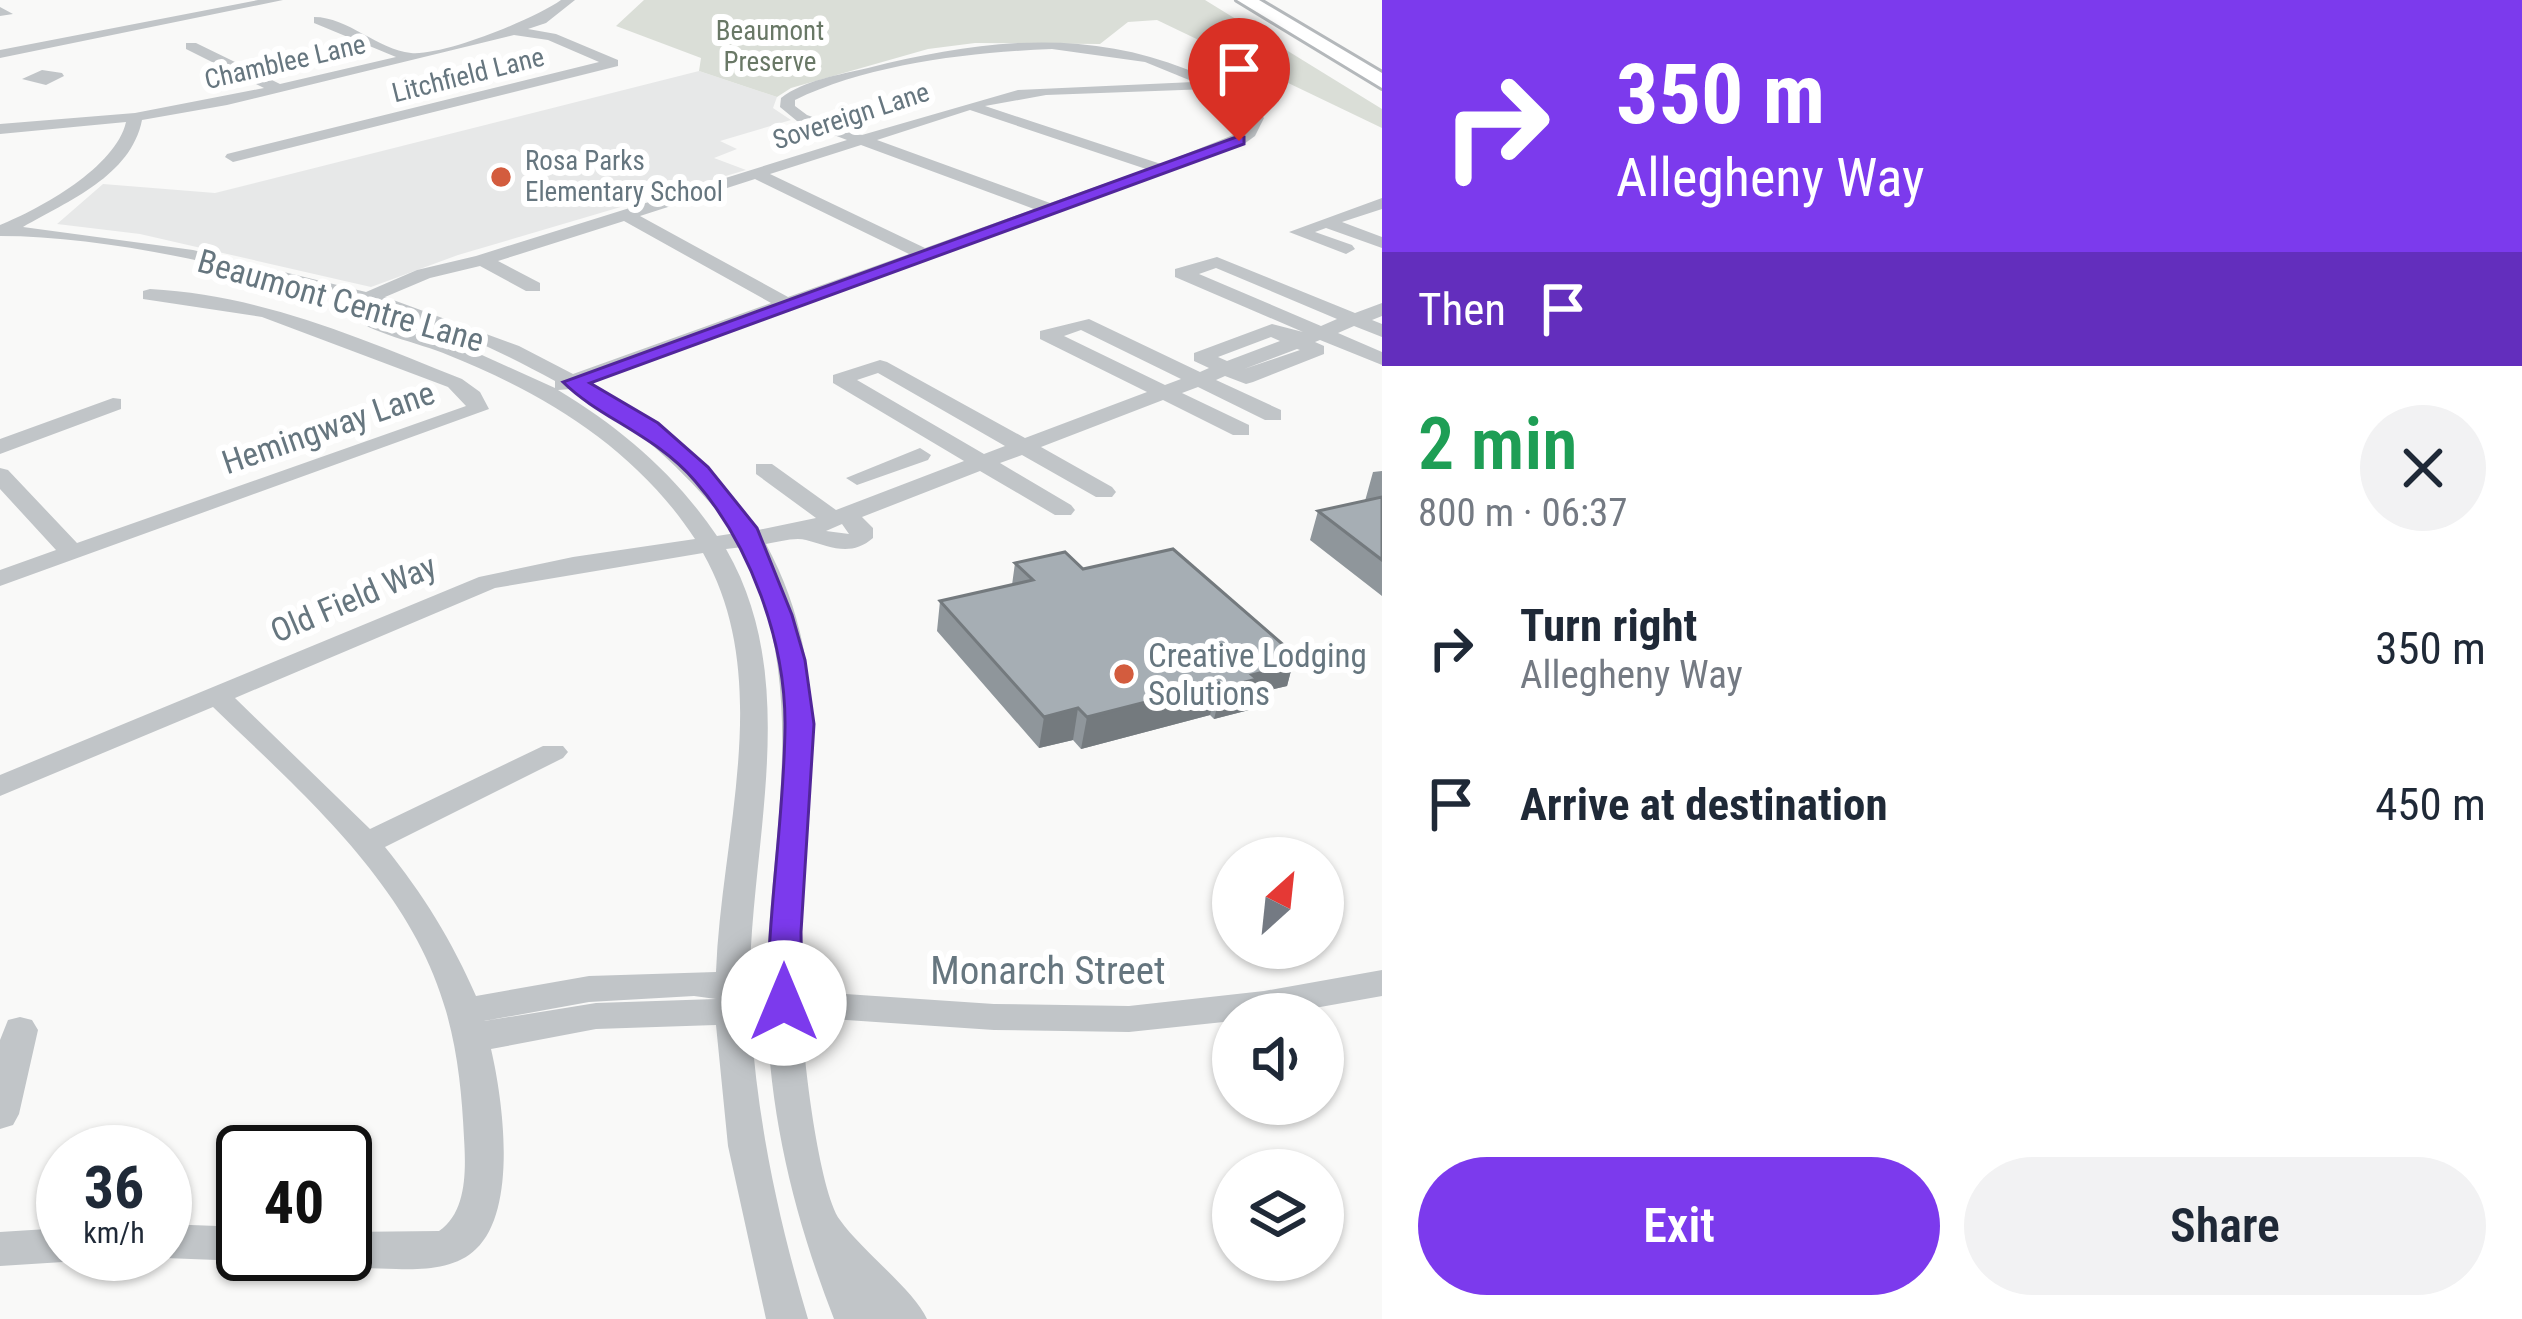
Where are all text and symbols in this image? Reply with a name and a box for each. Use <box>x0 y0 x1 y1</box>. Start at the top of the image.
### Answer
park label: Beaumont Preserve <box>716 15 824 78</box>
pin <box>1188 18 1290 141</box>
street label: Chamblee Lane <box>201 28 369 96</box>
icon: arrive <box>1206 36 1272 102</box>
street label: Litchfield Lane <box>389 41 547 109</box>
text: 350 m <box>1616 45 1825 144</box>
icon: right <box>1418 48 1574 204</box>
street label: Sovereign Lane <box>769 76 933 156</box>
place label: Rosa Parks Elementary School <box>525 145 723 208</box>
text: Allegheny Way <box>1616 146 1925 209</box>
marker: Rosa Parks Elementary School <box>488 164 514 190</box>
street label: Beaumont Centre Lane <box>193 241 488 360</box>
icon: arrive <box>1530 276 1596 342</box>
text: Then <box>1418 283 1506 336</box>
street label: Hemingway Lane <box>217 373 439 482</box>
text: 2 min <box>1418 402 1577 487</box>
button: close <box>2360 405 2486 531</box>
text: 800 m · 06:37 <box>1418 490 1628 536</box>
street label: Old Field Way <box>265 546 442 651</box>
text: Turn right <box>1520 599 1697 652</box>
icon: right <box>1418 615 1484 681</box>
text: 350 m <box>2375 622 2486 675</box>
place label: Creative Lodging Solutions <box>1148 636 1367 713</box>
text: Allegheny Way <box>1520 652 1743 698</box>
marker: Creative Lodging Solutions <box>1111 661 1137 687</box>
icon: arrive <box>1418 771 1484 837</box>
text: Arrive at destination <box>1520 778 1888 831</box>
text: 450 m <box>2375 778 2486 831</box>
north arrow <box>1212 837 1344 969</box>
map controls <box>1212 837 1344 1281</box>
position arrow <box>721 940 847 1066</box>
street label: Monarch Street <box>930 948 1166 994</box>
button: sound <box>1212 993 1344 1125</box>
speed limit sign: 40 <box>216 1125 372 1281</box>
button: layers <box>1212 1149 1344 1281</box>
text: 36 <box>84 1152 144 1223</box>
button: Exit <box>1418 1157 1940 1295</box>
button: Share <box>1964 1157 2486 1295</box>
text: km/h <box>83 1215 145 1250</box>

